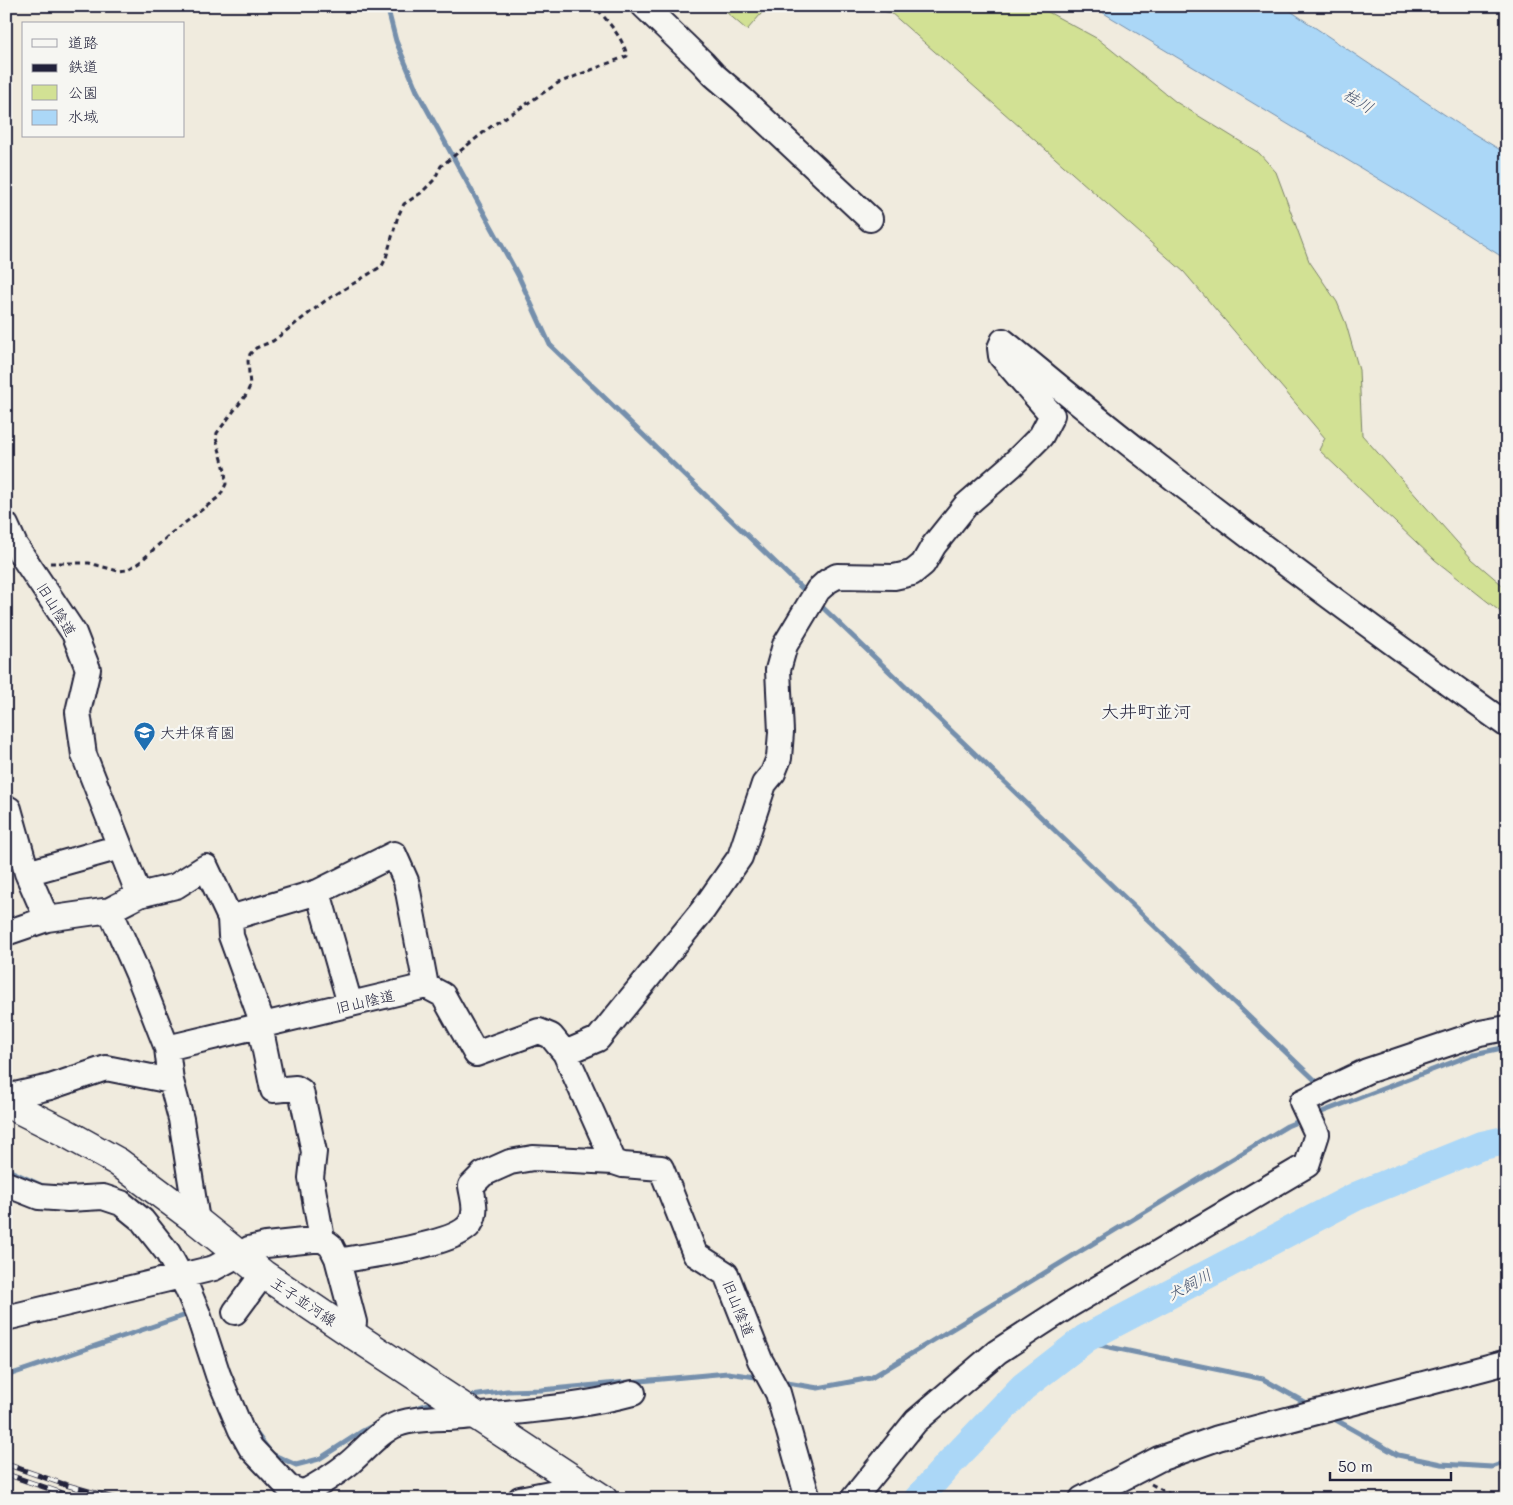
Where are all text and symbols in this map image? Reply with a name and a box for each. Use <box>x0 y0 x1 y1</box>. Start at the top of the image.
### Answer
legend <box>22 22 185 138</box>
text: 道路 <box>68 32 98 52</box>
text: 鉄道 <box>68 56 98 76</box>
text: 公園 <box>68 82 98 102</box>
water label: 桂川 <box>1340 83 1378 117</box>
text: 水域 <box>68 106 98 126</box>
street label: 旧山陰道 <box>33 578 81 640</box>
district label: 大井町並河 <box>1101 699 1191 723</box>
school or university icon: 大井保育園 <box>132 720 156 751</box>
place label: 大井保育園 <box>160 722 235 742</box>
street label: 旧山陰道 <box>334 985 396 1017</box>
water label: 犬飼川 <box>1163 1263 1215 1305</box>
street label: 王子並河線 <box>267 1272 341 1330</box>
street label: 旧山陰道 <box>718 1276 760 1340</box>
scale bar <box>1330 1450 1452 1482</box>
text: 50 m <box>1338 1456 1373 1476</box>

